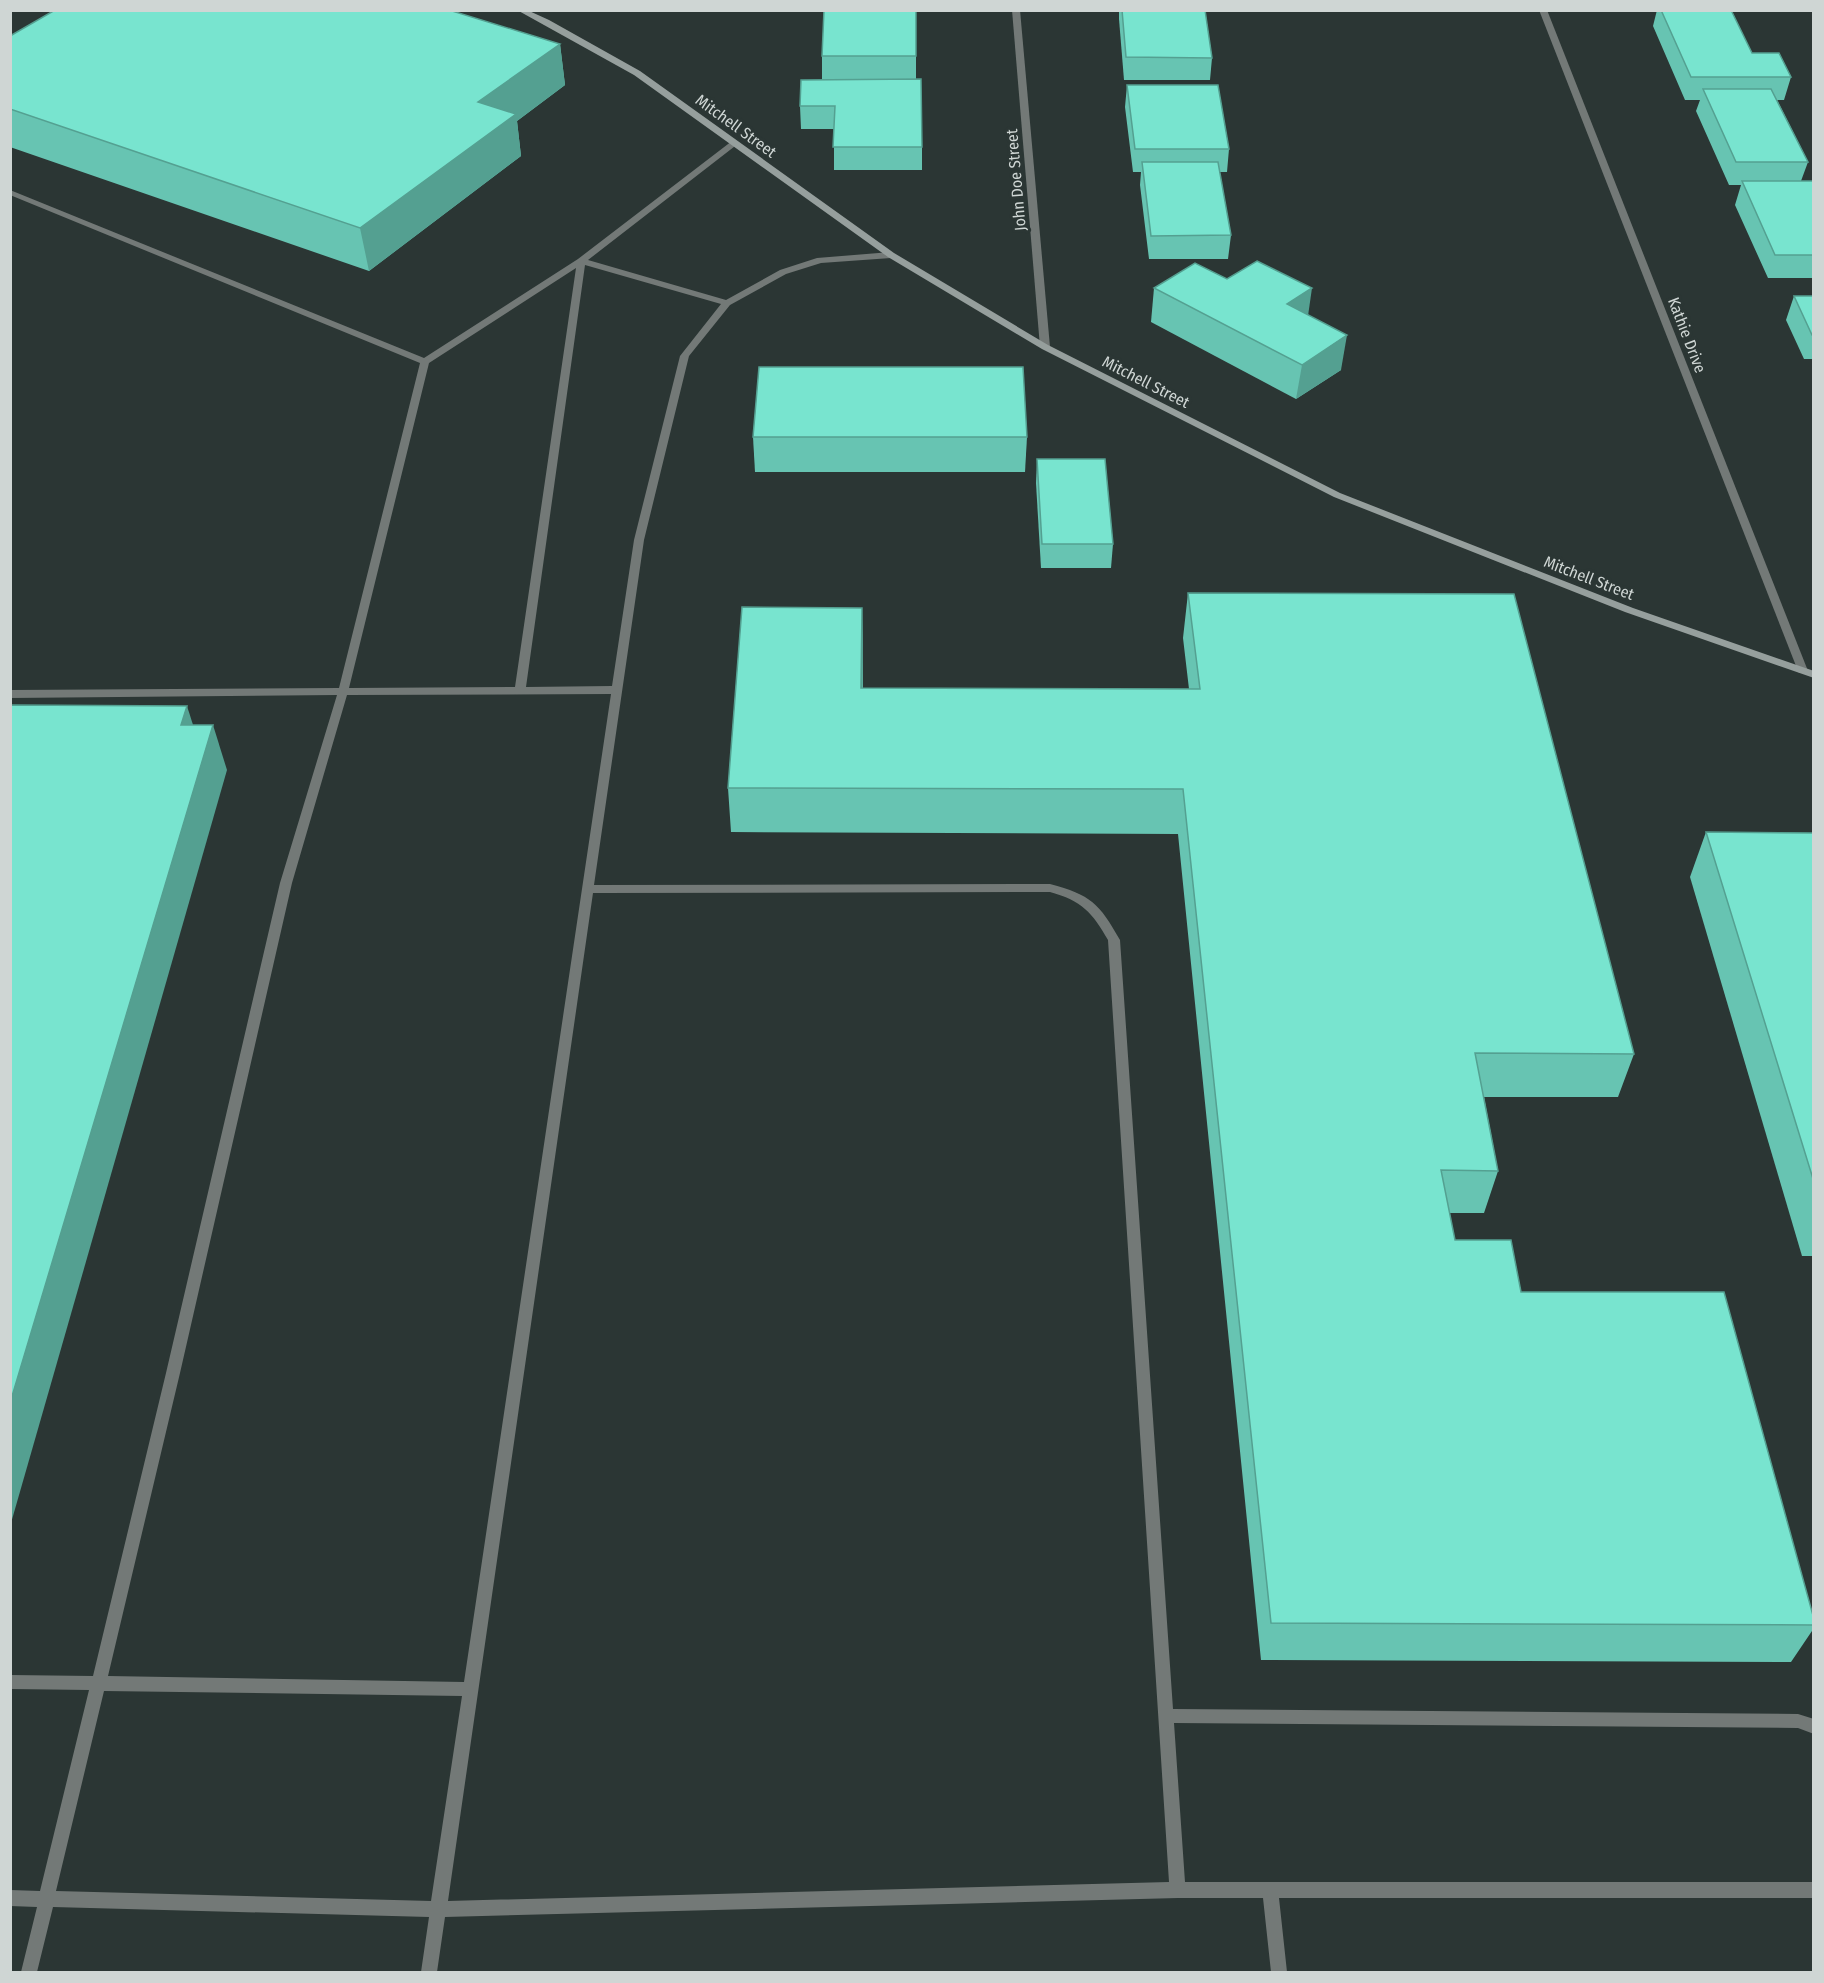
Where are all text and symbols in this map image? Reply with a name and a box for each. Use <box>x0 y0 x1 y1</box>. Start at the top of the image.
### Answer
street label: Mitchell Street <box>692 90 781 162</box>
street label: John Doe Street <box>1002 128 1030 232</box>
street label: Kathie Drive <box>1664 295 1710 376</box>
street label: Mitchell Street <box>1099 352 1193 412</box>
street label: Mitchell Street <box>1541 552 1638 604</box>

